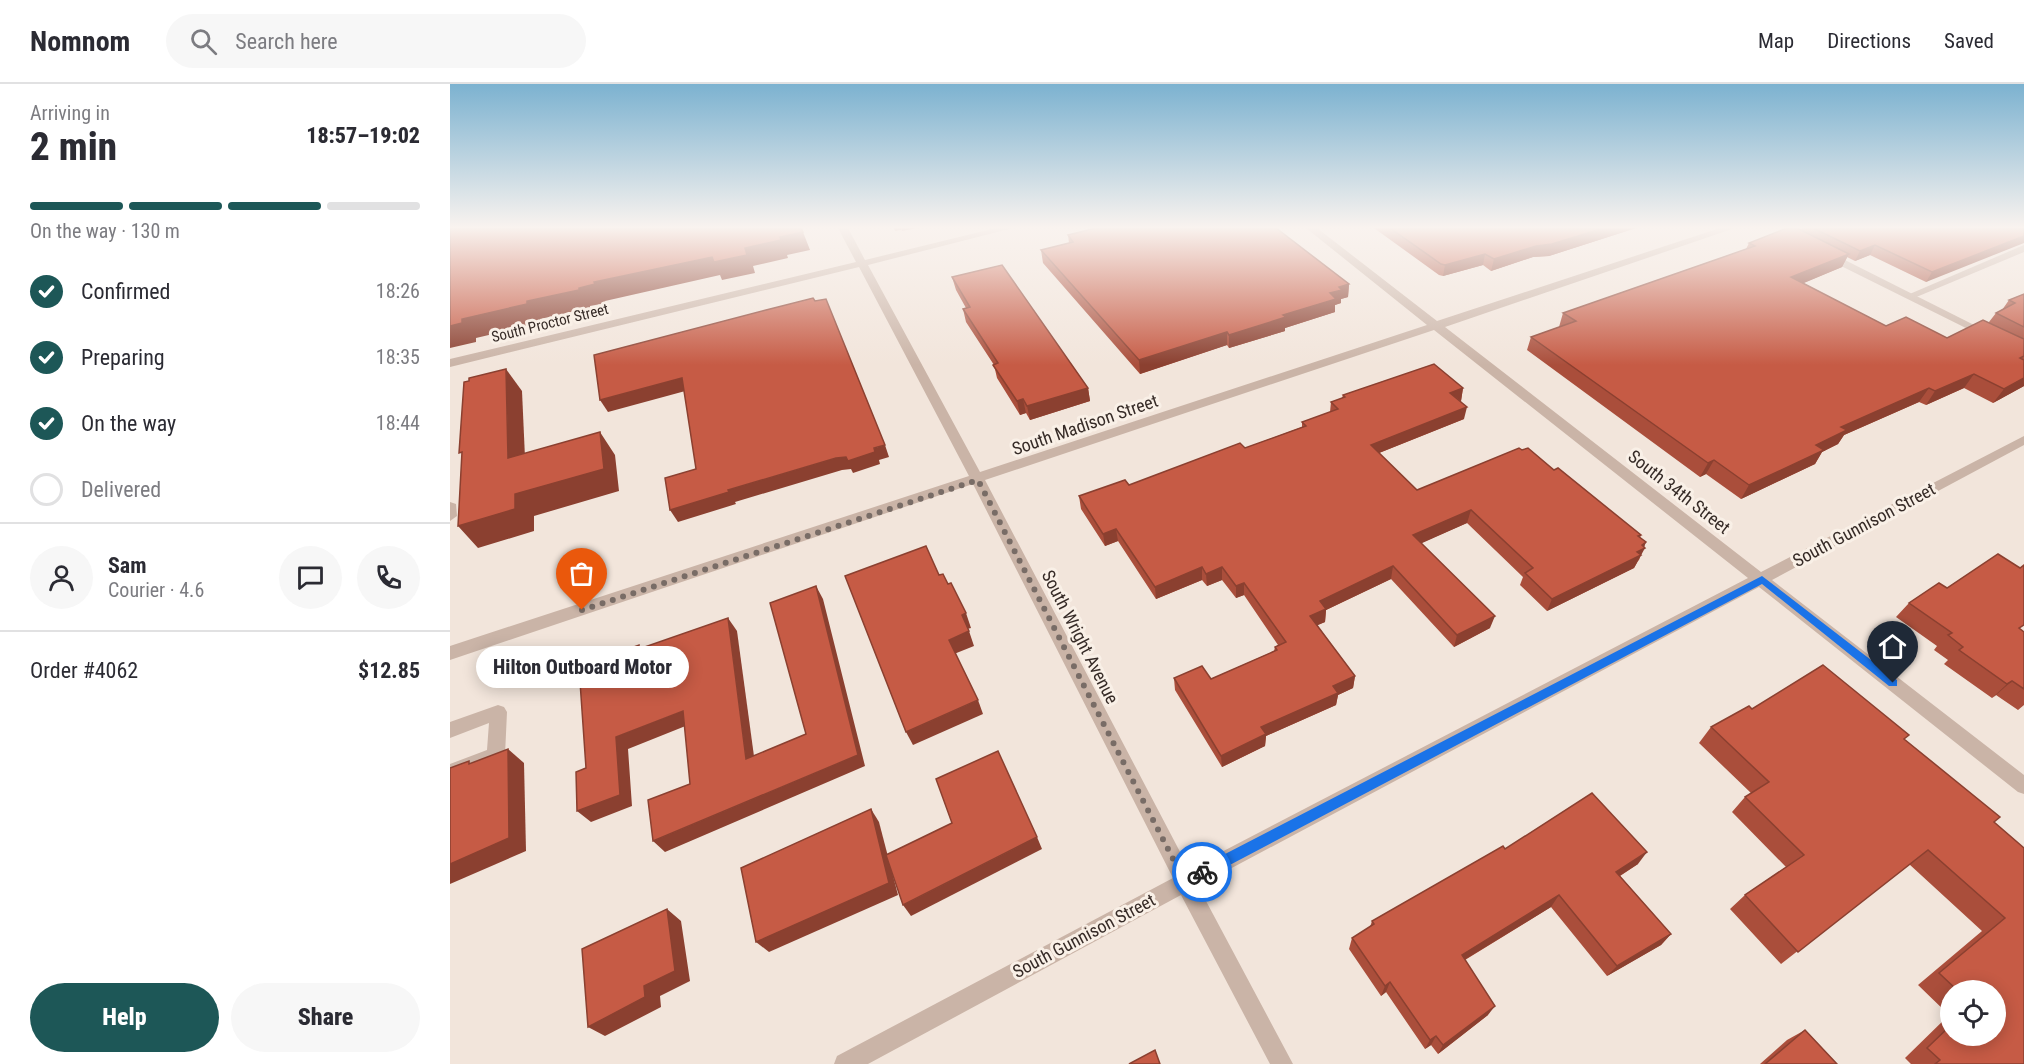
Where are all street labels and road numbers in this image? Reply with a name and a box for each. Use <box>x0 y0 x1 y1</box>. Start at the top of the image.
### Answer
street label: South Proctor Street <box>490 300 610 346</box>
street label: South Madison Street <box>1009 390 1160 459</box>
street label: South 34th Street <box>1624 445 1734 538</box>
street label: South Gunnison Street <box>1789 478 1939 571</box>
street label: South Wright Avenue <box>1038 566 1123 707</box>
street label: South Gunnison Street <box>1009 889 1159 982</box>

